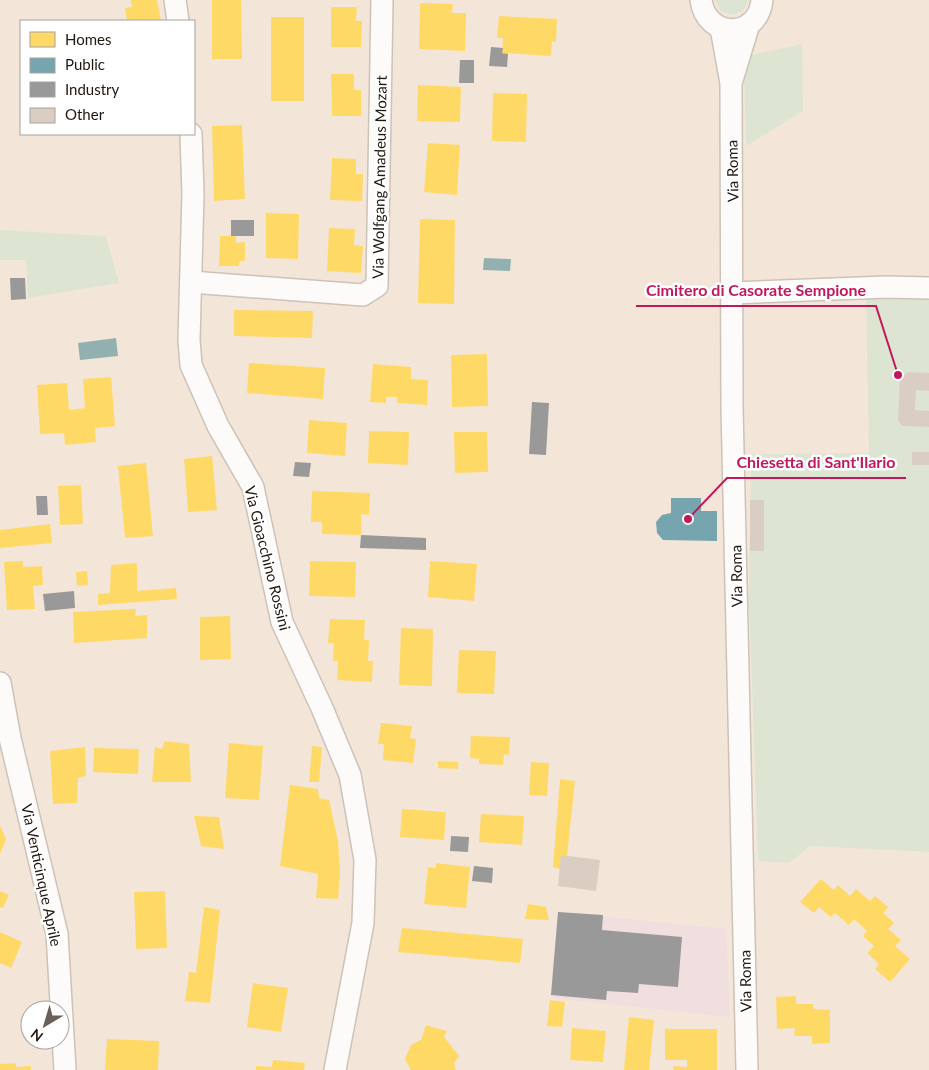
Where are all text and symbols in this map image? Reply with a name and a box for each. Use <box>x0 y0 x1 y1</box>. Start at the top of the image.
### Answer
legend <box>20 20 195 135</box>
text: Homes <box>65 30 111 48</box>
text: Public <box>65 55 105 73</box>
street label: Via Wolfgang Amadeus Mozart <box>368 74 390 279</box>
text: Industry <box>65 80 120 98</box>
text: Other <box>65 105 105 123</box>
street label: Via Roma <box>722 140 742 202</box>
callout: Cimitero di Casorate Sempione <box>636 275 876 306</box>
text: Cimitero di Casorate Sempione <box>646 280 867 299</box>
callout: Chiesetta di Sant'Ilario <box>727 447 906 478</box>
text: Chiesetta di Sant'Ilario <box>737 452 895 471</box>
street label: Via Gioacchino Rossini <box>241 484 295 632</box>
street label: Via Roma <box>726 545 746 607</box>
street label: Via Venticinque Aprile <box>18 802 66 948</box>
street label: Via Roma <box>735 950 755 1012</box>
north arrow <box>20 1000 70 1050</box>
text: N <box>27 1026 46 1046</box>

